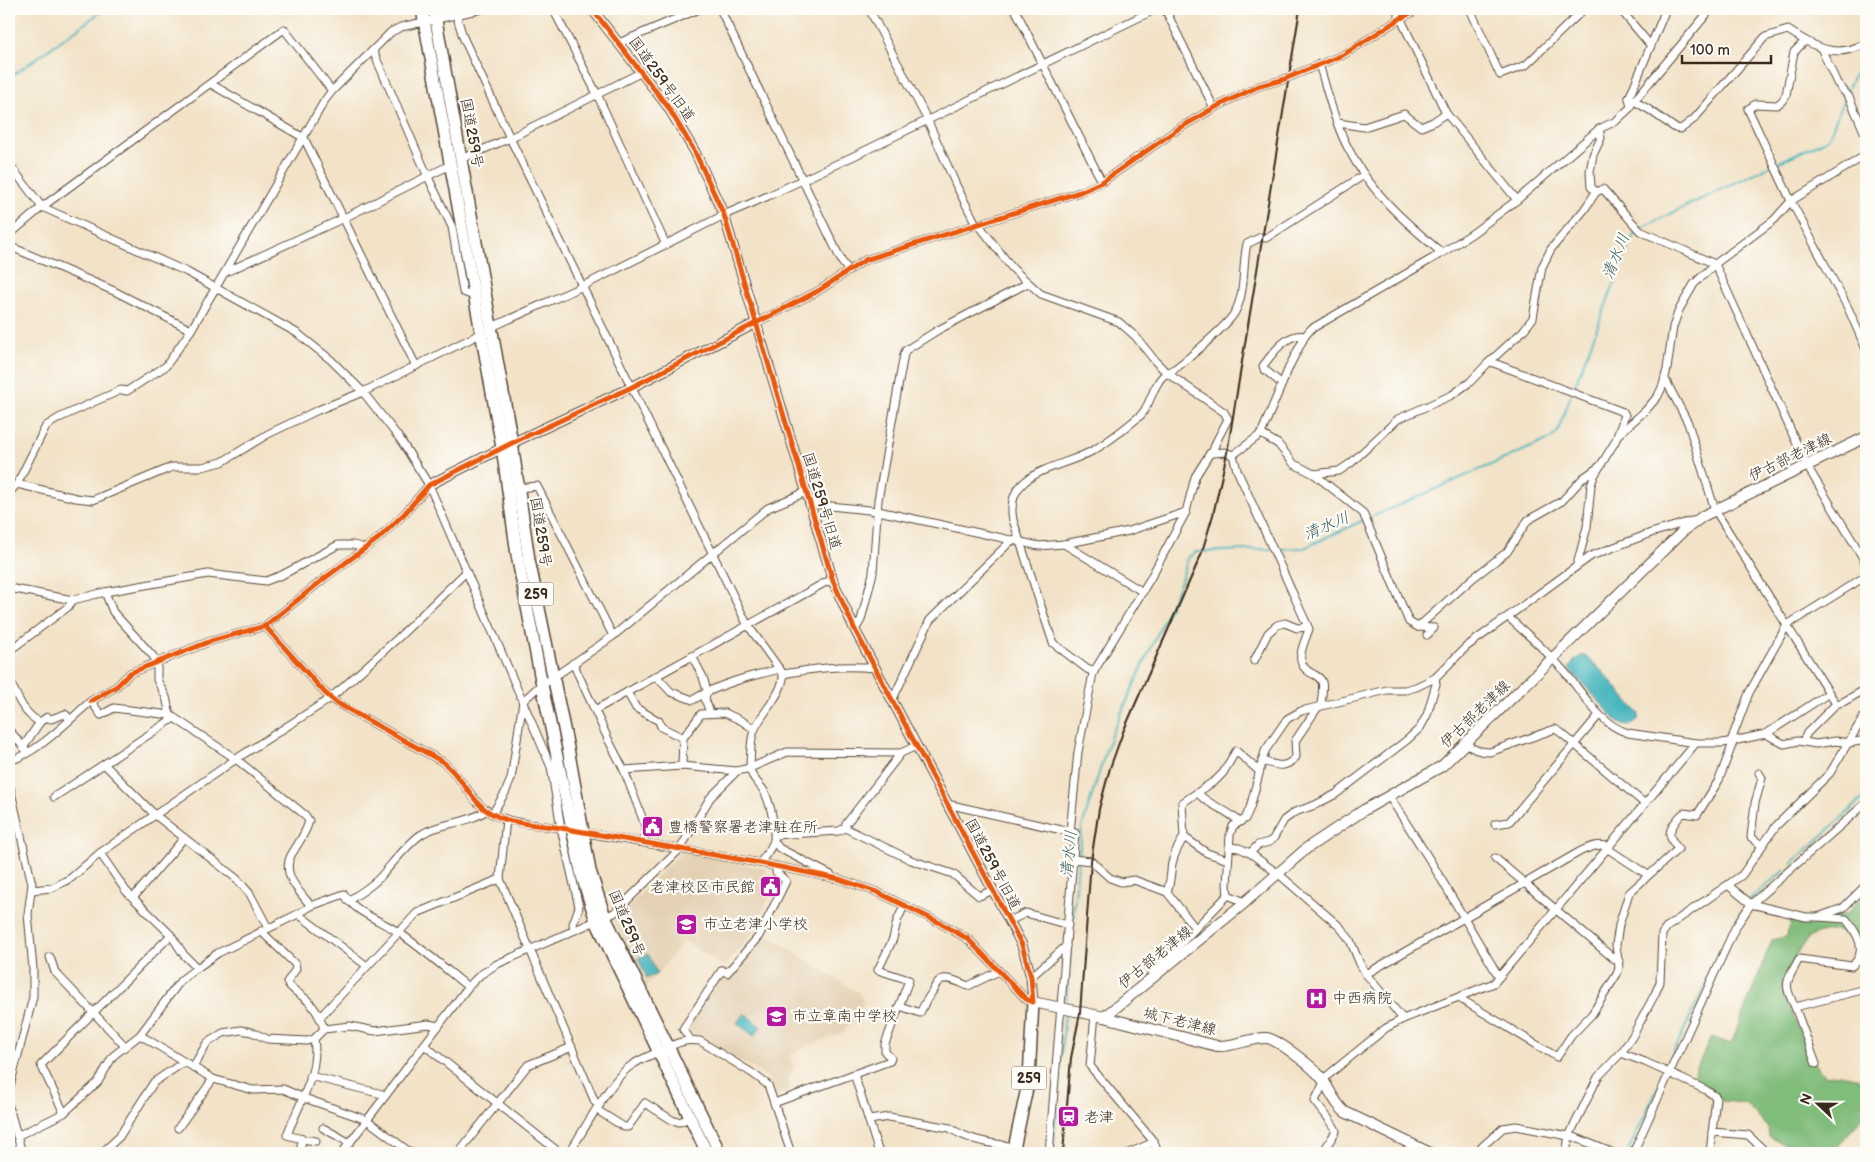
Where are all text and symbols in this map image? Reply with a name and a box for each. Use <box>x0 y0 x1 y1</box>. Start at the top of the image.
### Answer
scale bar <box>1682 32 1771 64</box>
street label: 国道259号旧道 <box>624 33 699 126</box>
text: 100 m <box>1690 41 1730 60</box>
street label: 国道259号 <box>456 96 487 170</box>
water label: 清水川 <box>1599 231 1634 282</box>
street label: 伊古部老津線 <box>1746 429 1835 486</box>
street label: 国道259号旧道 <box>798 450 845 552</box>
street label: 国道259号 <box>526 495 555 569</box>
water label: 清水川 <box>1301 508 1352 545</box>
road number: 259 <box>518 582 554 606</box>
street label: 伊古部老津線 <box>1436 676 1514 752</box>
public building icon: 豊橋警察署老津駐在所 <box>640 815 664 839</box>
street label: 国道259号旧道 <box>960 815 1025 913</box>
place label: 豊橋警察署老津駐在所 <box>668 818 818 837</box>
water label: 清水川 <box>1058 829 1081 879</box>
public building icon: 老津校区市民館 <box>759 875 783 899</box>
place label: 老津校区市民館 <box>650 878 755 897</box>
street label: 国道259号 <box>604 887 649 960</box>
school or university icon: 市立老津小学校 <box>675 912 699 936</box>
place label: 市立老津小学校 <box>703 915 808 934</box>
street label: 伊古部老津線 <box>1114 922 1196 993</box>
hospital icon: 中西病院 <box>1304 986 1328 1010</box>
place label: 中西病院 <box>1332 989 1392 1008</box>
street label: 城下老津線 <box>1141 1003 1219 1040</box>
school or university icon: 市立章南中学校 <box>764 1004 788 1028</box>
place label: 市立章南中学校 <box>792 1007 897 1026</box>
road number: 259 <box>1012 1066 1046 1090</box>
north arrow <box>1792 1080 1842 1130</box>
text: N <box>1797 1091 1816 1107</box>
station icon: 老津 <box>1056 1105 1080 1129</box>
place label: 老津 <box>1084 1108 1114 1127</box>

